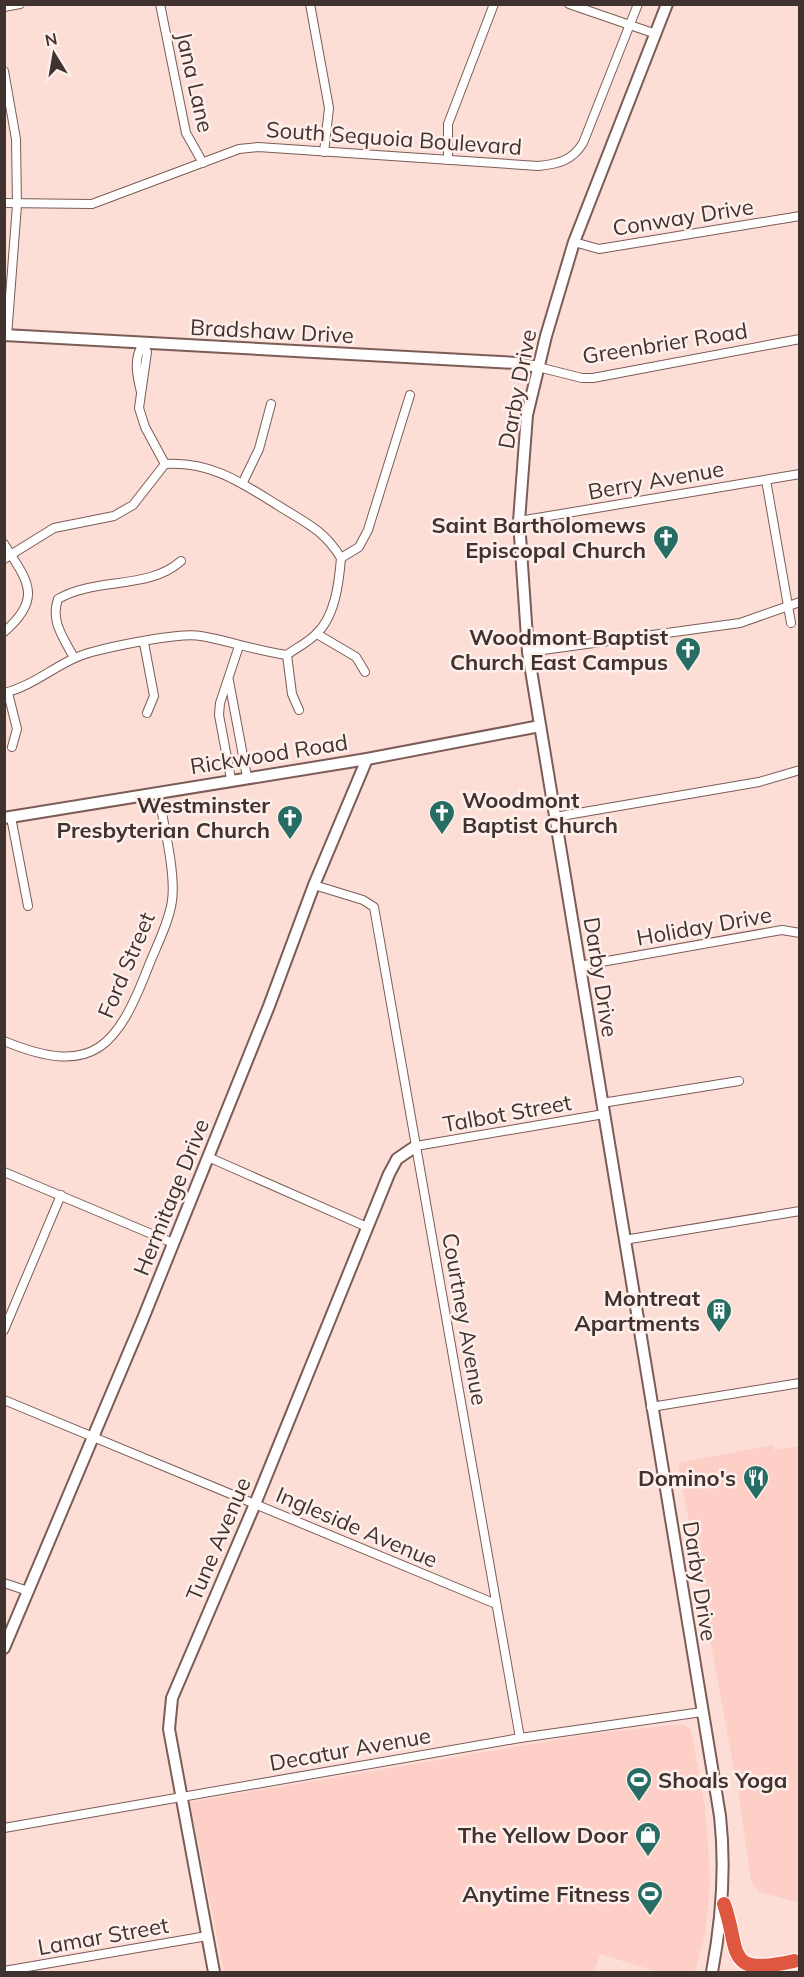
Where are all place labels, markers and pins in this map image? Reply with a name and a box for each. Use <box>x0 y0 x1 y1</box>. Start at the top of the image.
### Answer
place label: Saint Bartholomews Episcopal Church <box>431 511 646 564</box>
church icon: Saint Bartholomews Episcopal Church <box>651 523 681 561</box>
place label: Woodmont Baptist Church East Campus <box>450 623 668 676</box>
church icon: Woodmont Baptist Church East Campus <box>673 635 703 673</box>
place label: Woodmont Baptist Church <box>462 786 618 839</box>
place label: Westminster Presbyterian Church <box>56 791 270 844</box>
church icon: Woodmont Baptist Church <box>427 798 457 836</box>
church icon: Westminster Presbyterian Church <box>275 803 305 841</box>
place label: Montreat Apartments <box>574 1284 700 1337</box>
building icon: Montreat Apartments <box>704 1296 734 1334</box>
restaurant icon: Domino's <box>741 1463 771 1501</box>
place label: Domino's <box>638 1464 736 1492</box>
sports icon: Shoals Yoga <box>624 1765 654 1803</box>
place label: Shoals Yoga <box>658 1766 787 1794</box>
shop icon: The Yellow Door <box>633 1820 663 1858</box>
place label: The Yellow Door <box>458 1821 628 1849</box>
sports icon: Anytime Fitness <box>635 1879 665 1917</box>
place label: Anytime Fitness <box>462 1880 630 1908</box>

